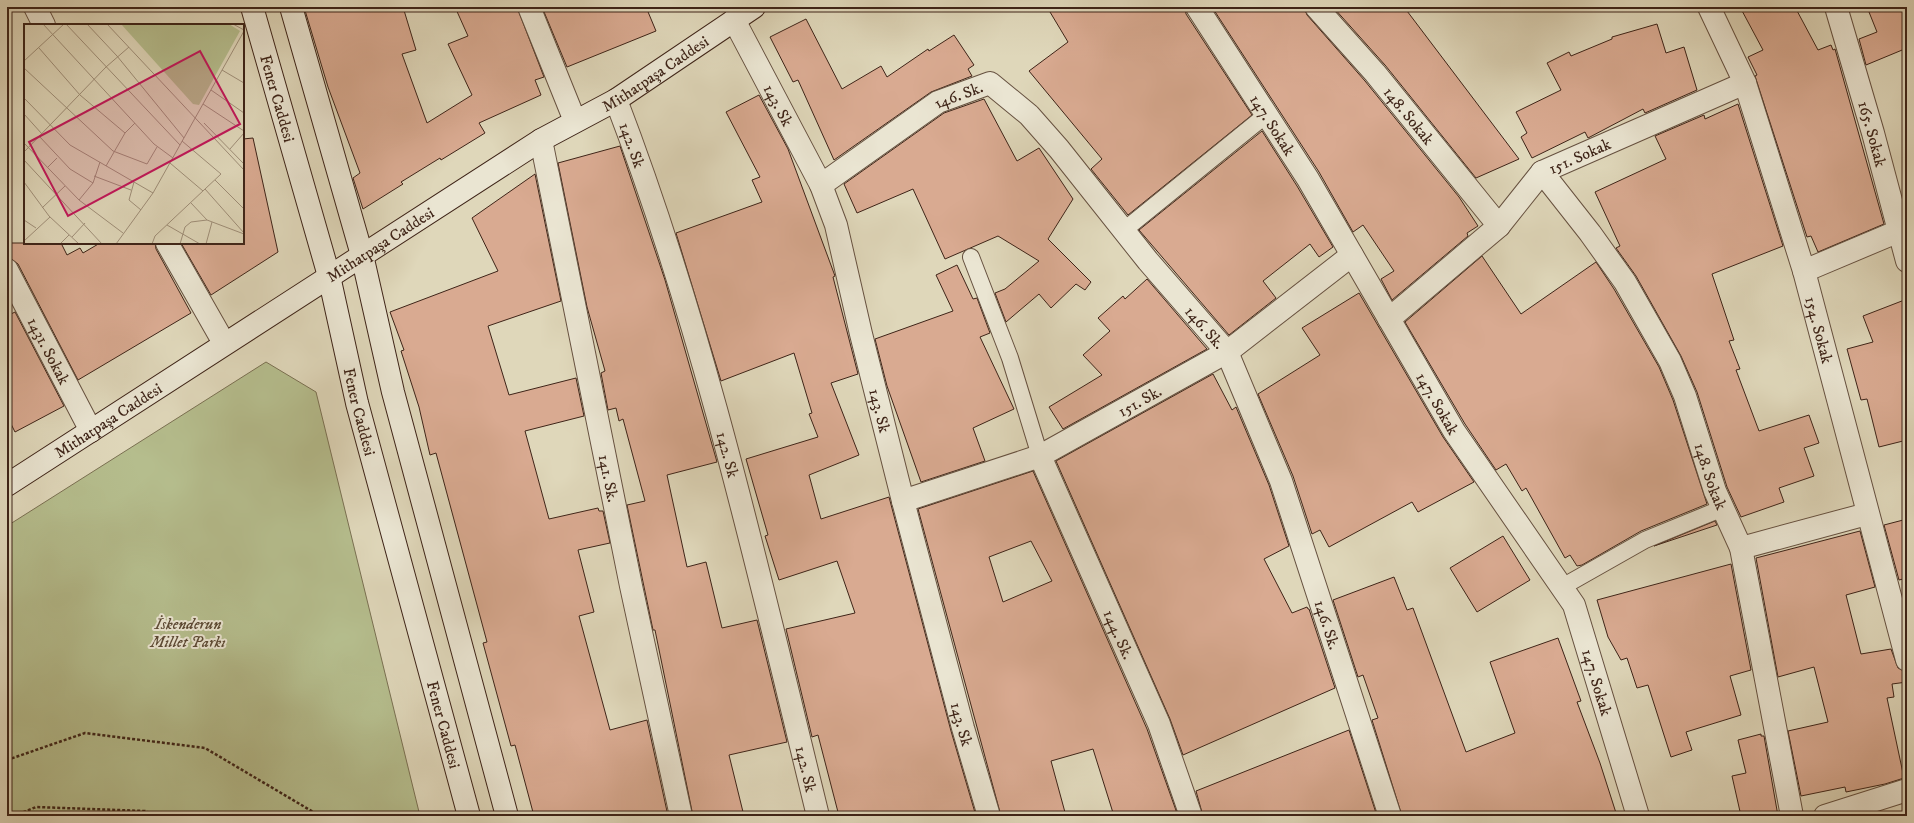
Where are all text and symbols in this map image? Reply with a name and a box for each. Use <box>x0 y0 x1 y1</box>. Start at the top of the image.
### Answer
inset map <box>24 24 244 244</box>
street label: Mithatpaşa Caddesi <box>599 31 713 117</box>
street label: Fener Caddesi <box>255 53 299 145</box>
street label: 146. Sk. <box>930 77 986 113</box>
street label: 143. Sk <box>759 81 797 130</box>
street label: 148. Sokak <box>1379 83 1438 149</box>
street label: 147. Sokak <box>1245 91 1299 160</box>
street label: 165. Sokak <box>1853 99 1891 169</box>
street label: 142. Sk <box>614 120 649 171</box>
street label: 151. Sokak <box>1546 134 1614 179</box>
street label: Mithatpaşa Caddesi <box>323 203 438 287</box>
street label: 154. Sokak <box>1800 294 1837 366</box>
street label: 146. Sk. <box>1180 302 1229 353</box>
street label: 1431. Sokak <box>22 314 74 388</box>
street label: Fener Caddesi <box>339 366 380 458</box>
street label: 147. Sokak <box>1411 369 1463 439</box>
street label: Mithatpaşa Caddesi <box>51 379 166 463</box>
street label: 151. Sk. <box>1115 381 1166 422</box>
street label: 143. Sk <box>864 387 894 435</box>
street label: 142. Sk <box>712 430 743 480</box>
street label: 148. Sokak <box>1689 441 1731 513</box>
street label: 141. Sk. <box>594 453 623 504</box>
street label: 146. Sk. <box>1309 598 1344 652</box>
street label: 144. Sk. <box>1099 607 1138 663</box>
park label: İskenderun Millet Parkı <box>149 614 226 652</box>
street label: 147. Sokak <box>1577 647 1616 718</box>
street label: Fener Caddesi <box>422 679 465 771</box>
street label: 143. Sk <box>946 700 977 749</box>
street label: 142. Sk <box>790 744 821 794</box>

